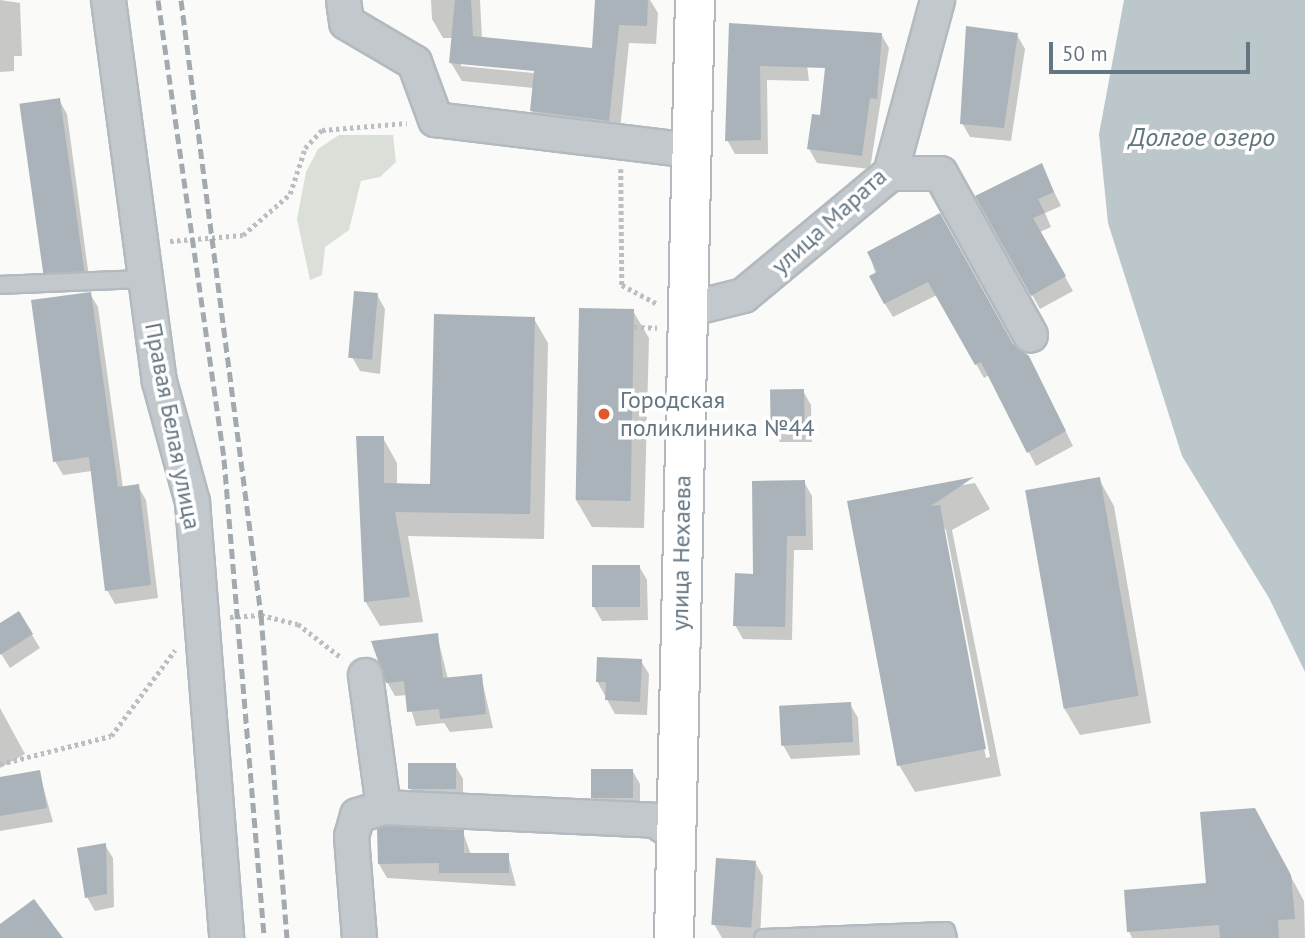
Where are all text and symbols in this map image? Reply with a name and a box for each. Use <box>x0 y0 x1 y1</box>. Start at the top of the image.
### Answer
scale bar <box>1053 28 1254 72</box>
text: 50 m <box>1062 40 1108 67</box>
water label: Долгое озеро <box>1129 121 1275 153</box>
street label: улица Марата <box>766 162 892 280</box>
street label: Правая Белая улица <box>139 320 207 532</box>
place label: Городская поликлиника №44 <box>620 386 815 442</box>
marker: Городская поликлиника №44 <box>594 404 614 424</box>
street label: улица Нехаева <box>665 475 697 631</box>

